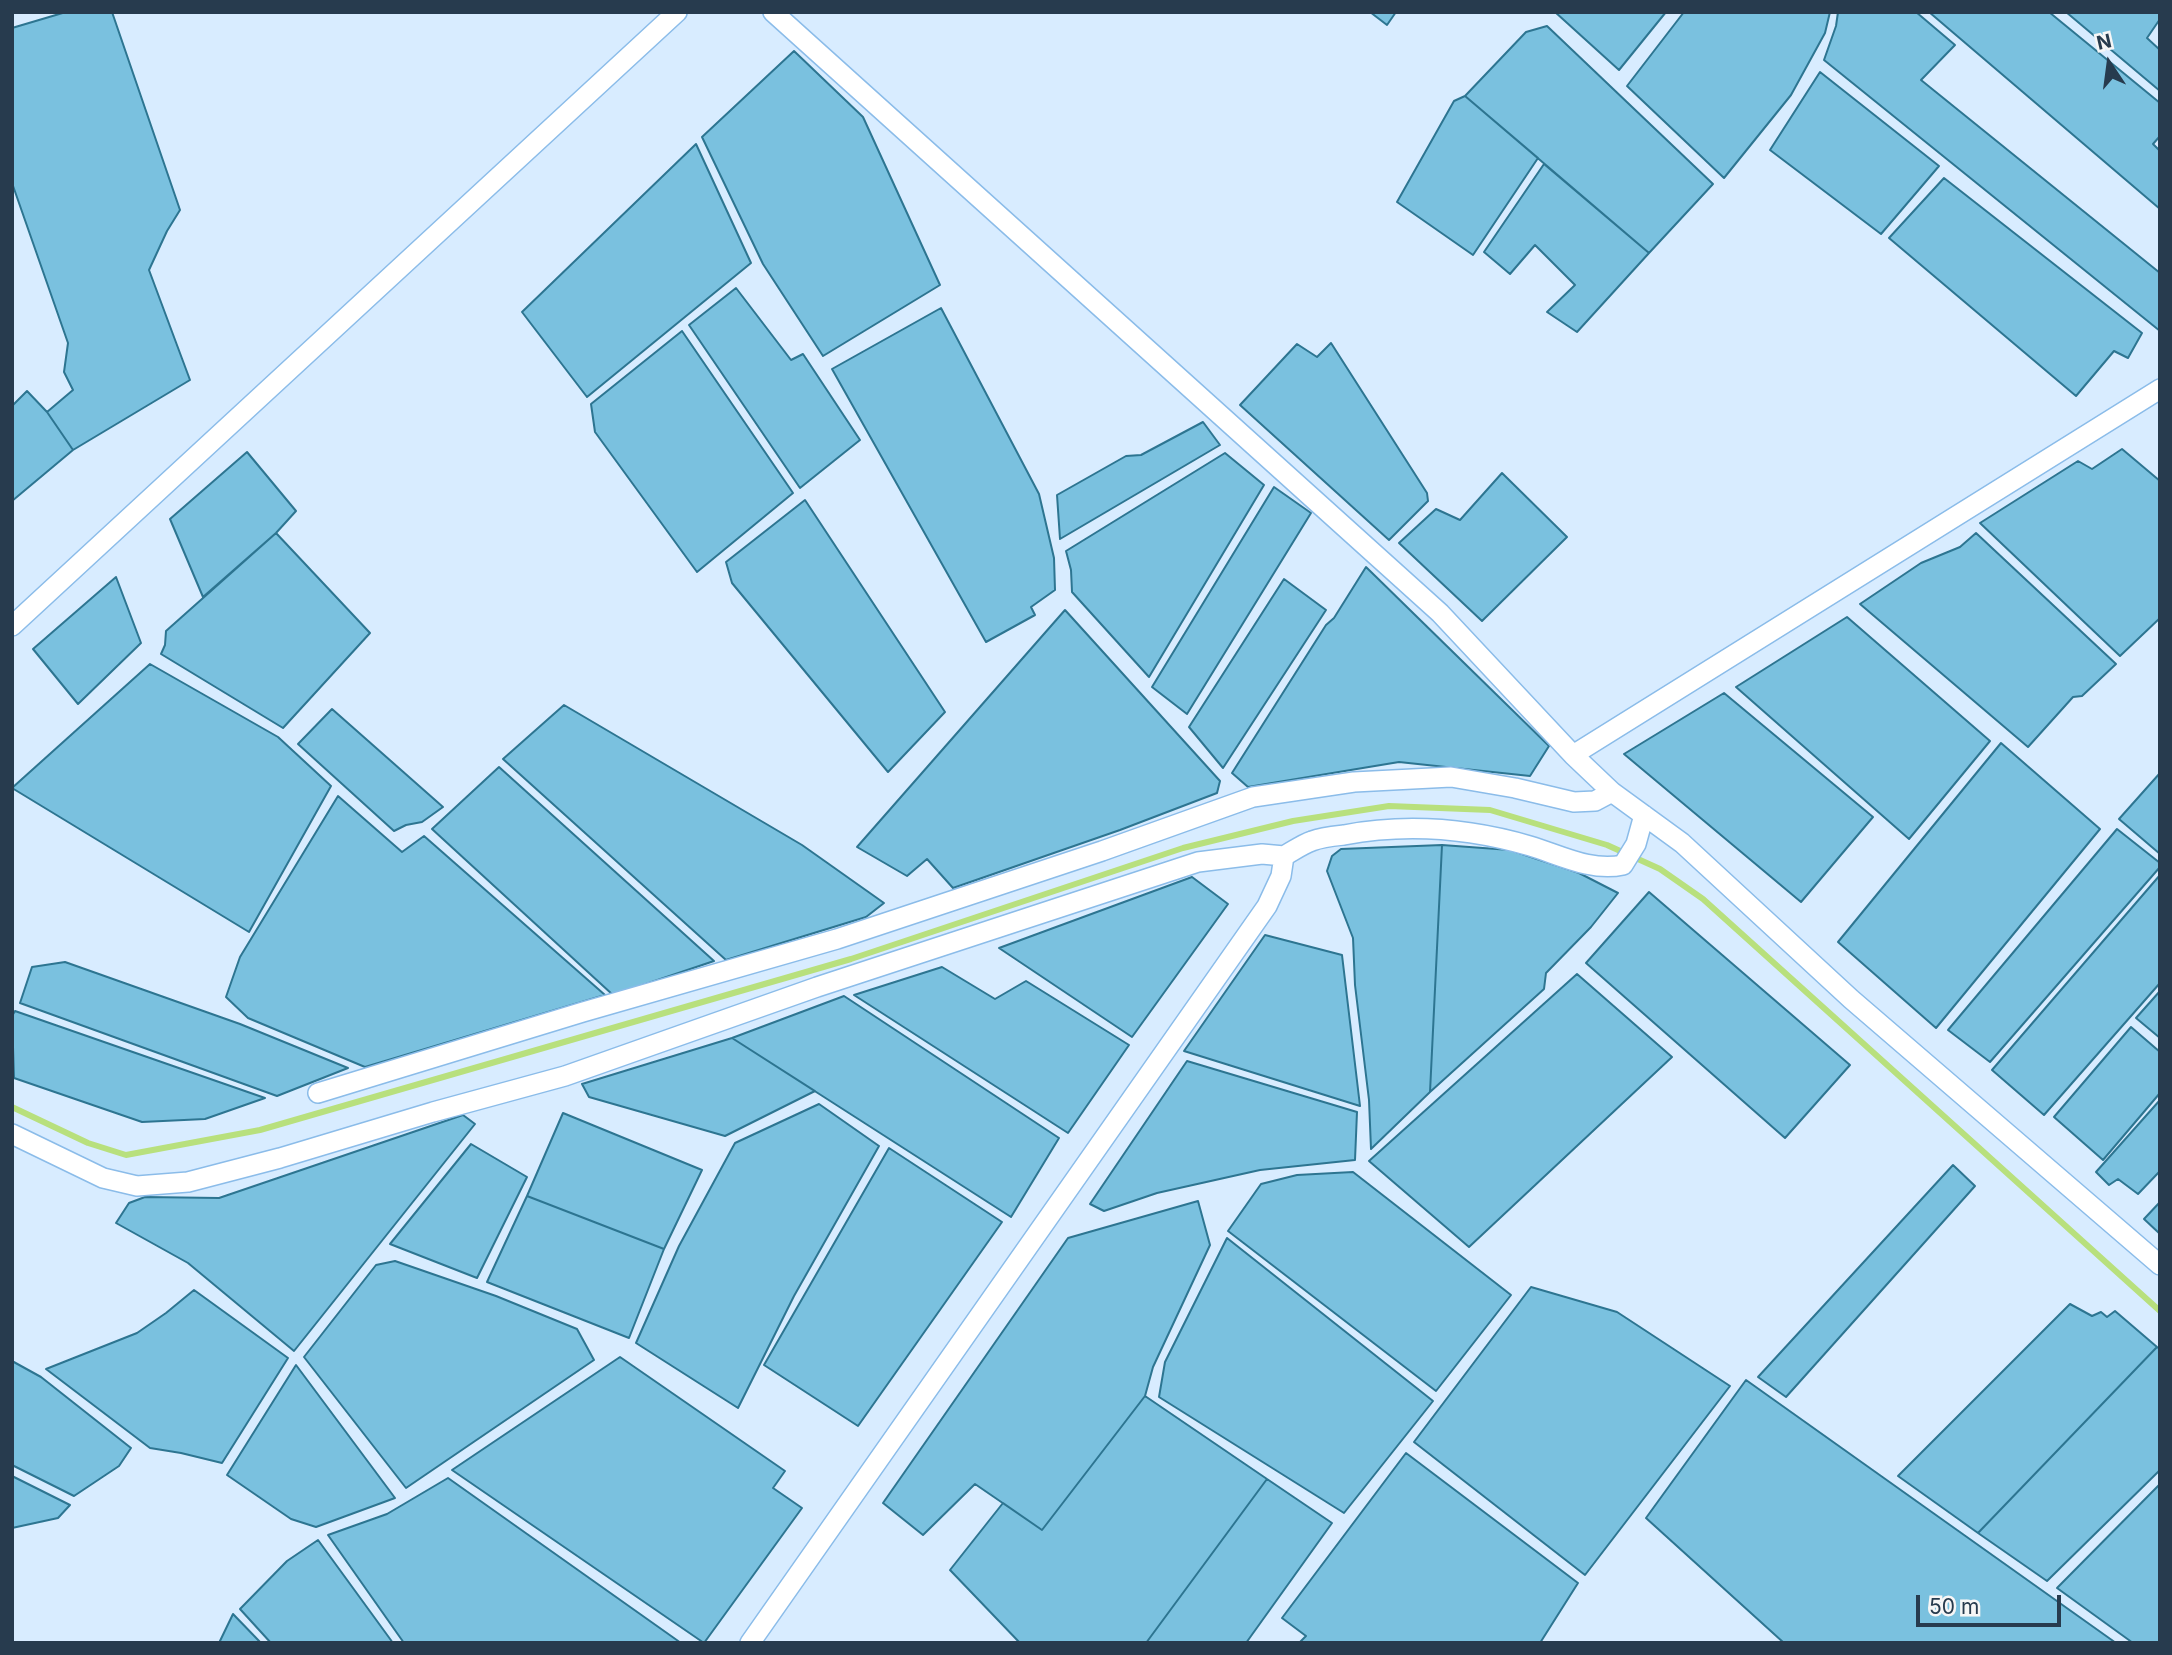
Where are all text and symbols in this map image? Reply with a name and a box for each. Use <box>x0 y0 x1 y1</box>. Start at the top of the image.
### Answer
north arrow <box>2074 28 2144 98</box>
text: N <box>2095 29 2114 55</box>
scale bar <box>1920 1582 2065 1626</box>
text: 50 m <box>1929 1594 1979 1619</box>

